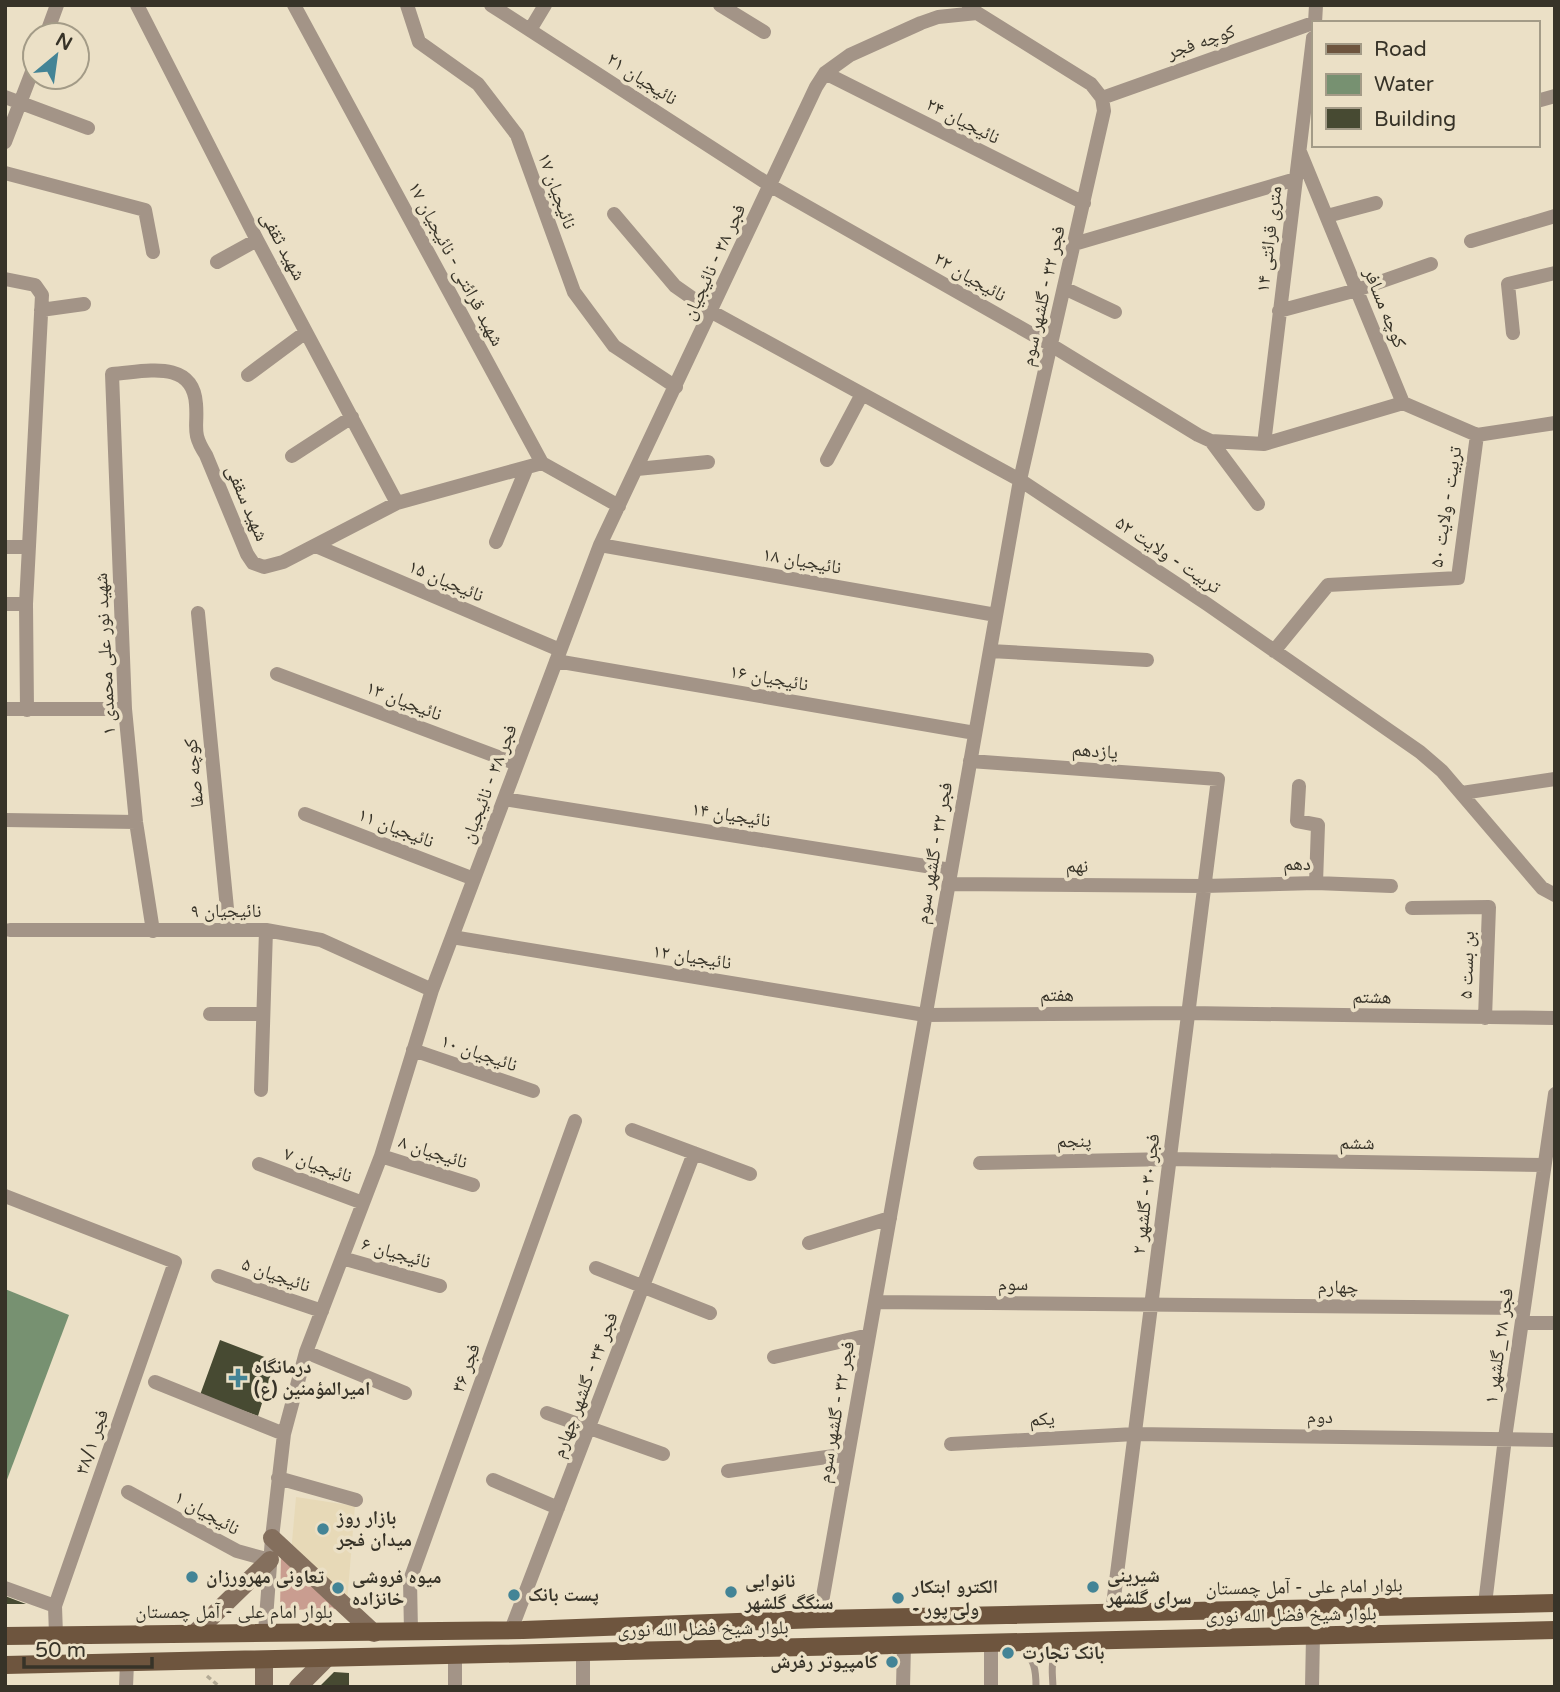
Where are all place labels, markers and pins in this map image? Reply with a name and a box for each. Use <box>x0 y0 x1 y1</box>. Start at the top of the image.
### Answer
place label: درمانگاه امیرالمؤمنین (ع) <box>254 1356 370 1401</box>
marker: درمانگاه امیرالمؤمنین (ع) <box>228 1368 248 1388</box>
place label: بازار روز میدان فجر <box>336 1507 412 1551</box>
marker: بازار روز میدان فجر <box>315 1521 331 1537</box>
place label: شیرینی سرای گلشهر <box>1106 1565 1192 1609</box>
place label: تعاونی مهرورزان <box>206 1566 325 1588</box>
place label: میوه فروشی خانزاده <box>352 1566 442 1610</box>
marker: تعاونی مهرورزان <box>184 1569 200 1585</box>
place label: نانوایی سنگگ گلشهر <box>744 1570 834 1614</box>
place label: الکترو ابتکار - ولی پور <box>911 1576 998 1620</box>
marker: شیرینی سرای گلشهر <box>1085 1579 1101 1595</box>
marker: میوه فروشی خانزاده <box>330 1580 346 1596</box>
place label: پست بانک <box>528 1584 599 1606</box>
marker: نانوایی سنگگ گلشهر <box>723 1584 739 1600</box>
marker: پست بانک <box>506 1587 522 1603</box>
marker: الکترو ابتکار - ولی پور <box>890 1590 906 1606</box>
place label: بانک تجارت <box>1022 1642 1104 1664</box>
marker: بانک تجارت <box>1000 1645 1016 1661</box>
place label: کامپیوتر رفرش <box>770 1651 879 1673</box>
marker: کامپیوتر رفرش <box>884 1654 900 1670</box>

